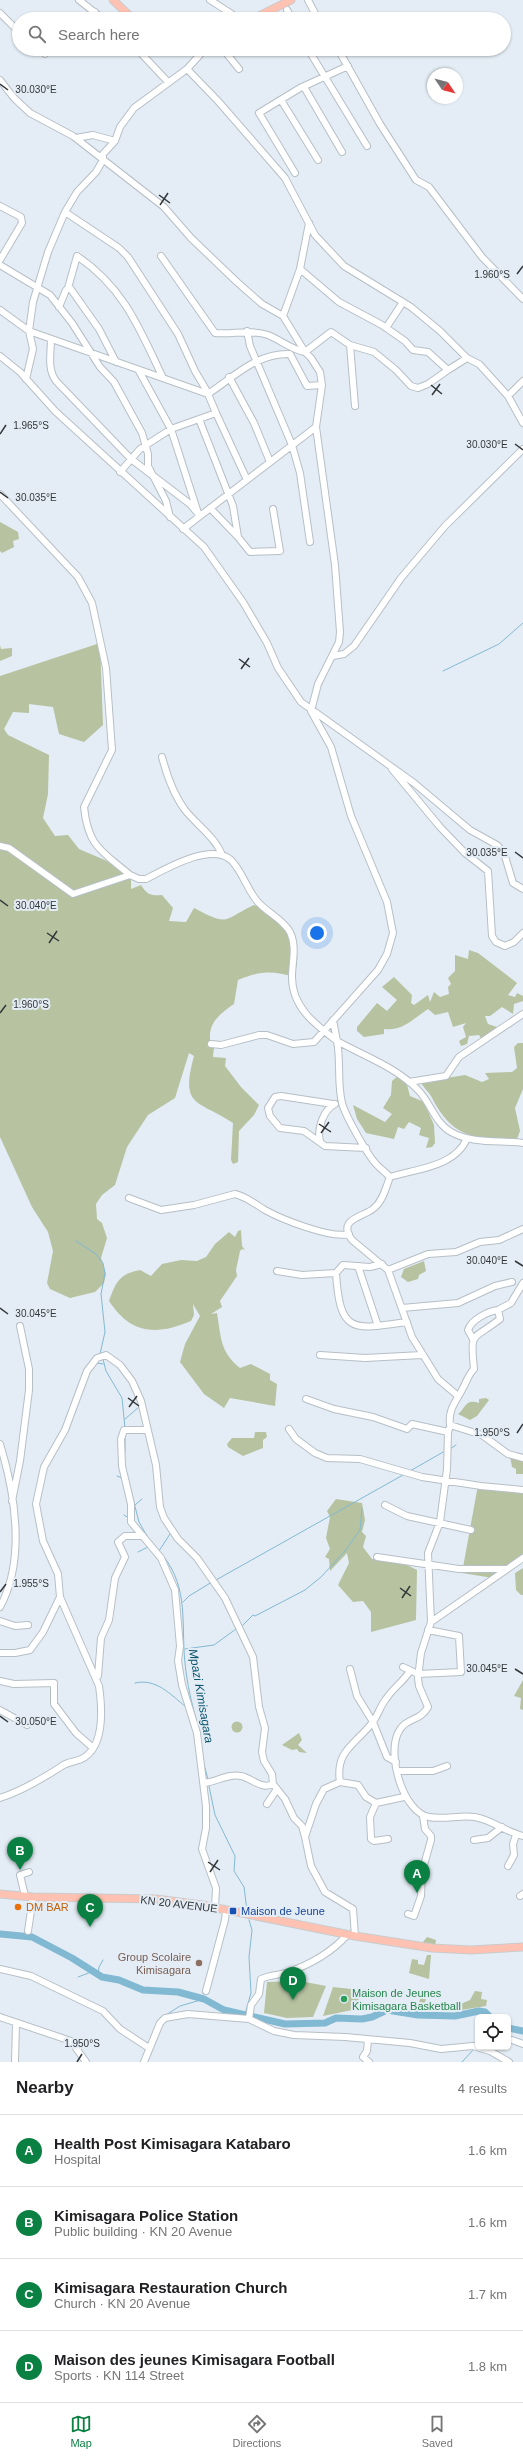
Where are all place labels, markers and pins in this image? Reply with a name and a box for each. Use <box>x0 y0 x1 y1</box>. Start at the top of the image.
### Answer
pin: B <box>7 1837 33 1870</box>
pin: A <box>404 1860 430 1893</box>
pin: C <box>77 1894 103 1927</box>
place label: DM BAR <box>26 1901 69 1913</box>
marker: DM BAR <box>13 1902 23 1912</box>
place label: Maison de Jeune <box>241 1905 325 1917</box>
marker: Maison de Jeune <box>228 1906 238 1916</box>
place label: Group Scolaire Kimisagara <box>118 1951 192 1976</box>
marker: Group Scolaire Kimisagara <box>194 1958 204 1968</box>
pin: D <box>280 1967 306 2000</box>
place label: Maison de Jeunes Kimisagara Basketball <box>352 1987 461 2012</box>
marker: Maison de Jeunes Kimisagara Basketball <box>339 1994 349 2004</box>

